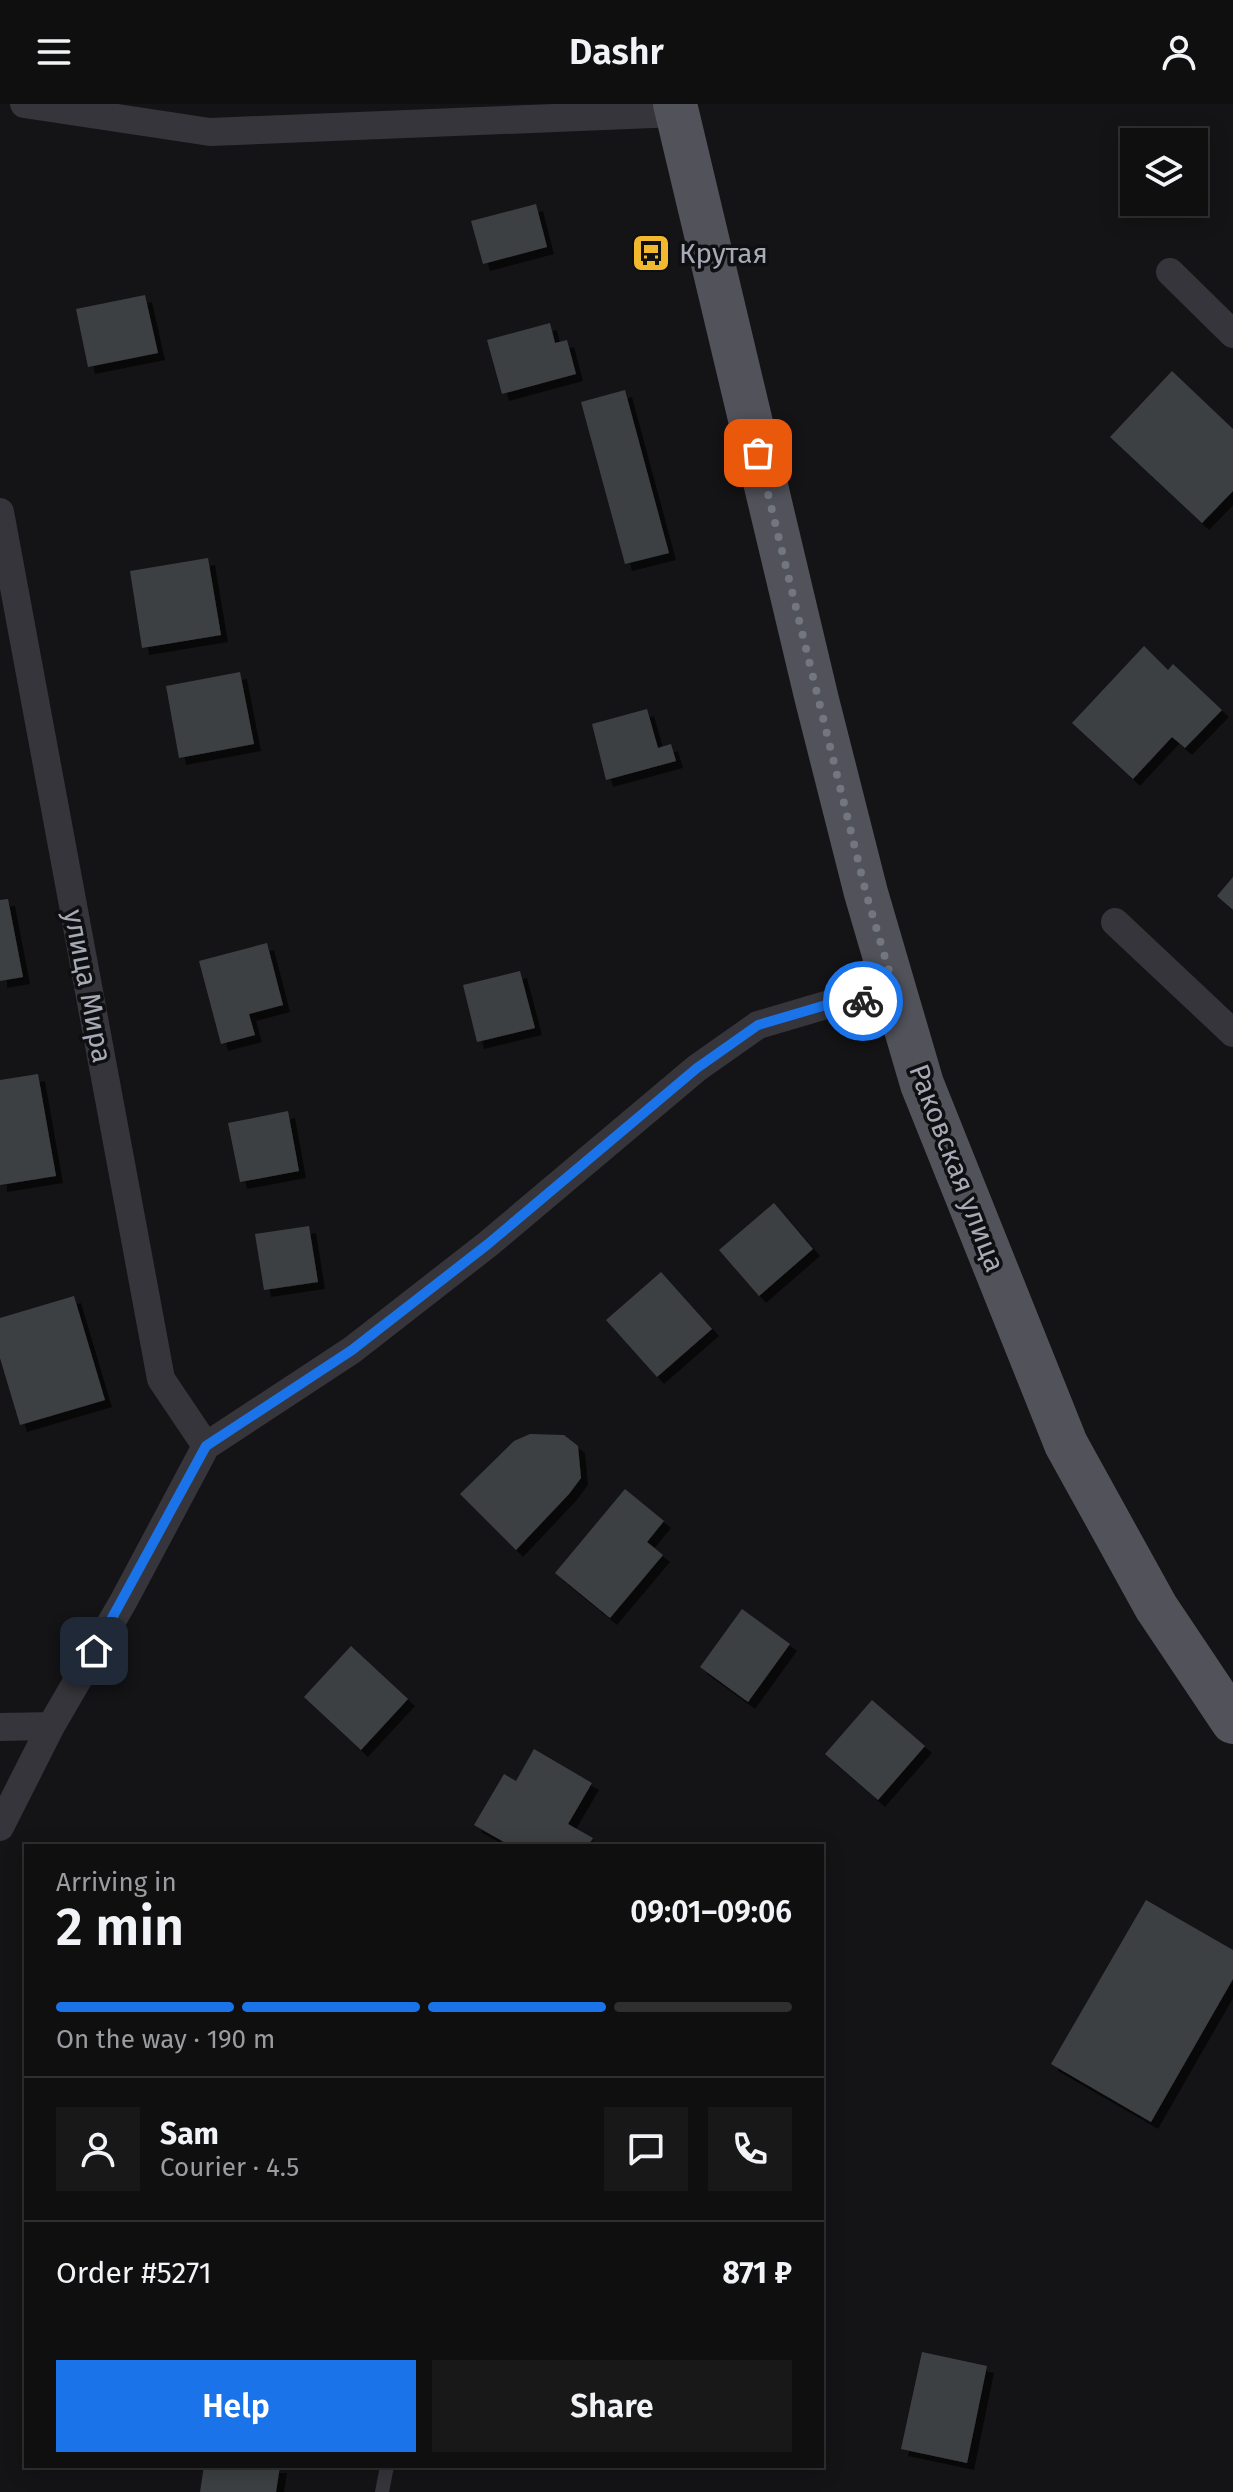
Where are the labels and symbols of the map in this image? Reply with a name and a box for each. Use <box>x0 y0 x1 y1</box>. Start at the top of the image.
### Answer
bus stop icon: Крутая <box>630 232 672 274</box>
place label: Крутая <box>679 237 768 270</box>
pin <box>724 419 792 487</box>
street label: улица Мира <box>57 906 119 1066</box>
courier <box>823 961 903 1041</box>
street label: Раковская улица <box>902 1059 1012 1277</box>
pin <box>60 1617 128 1685</box>

